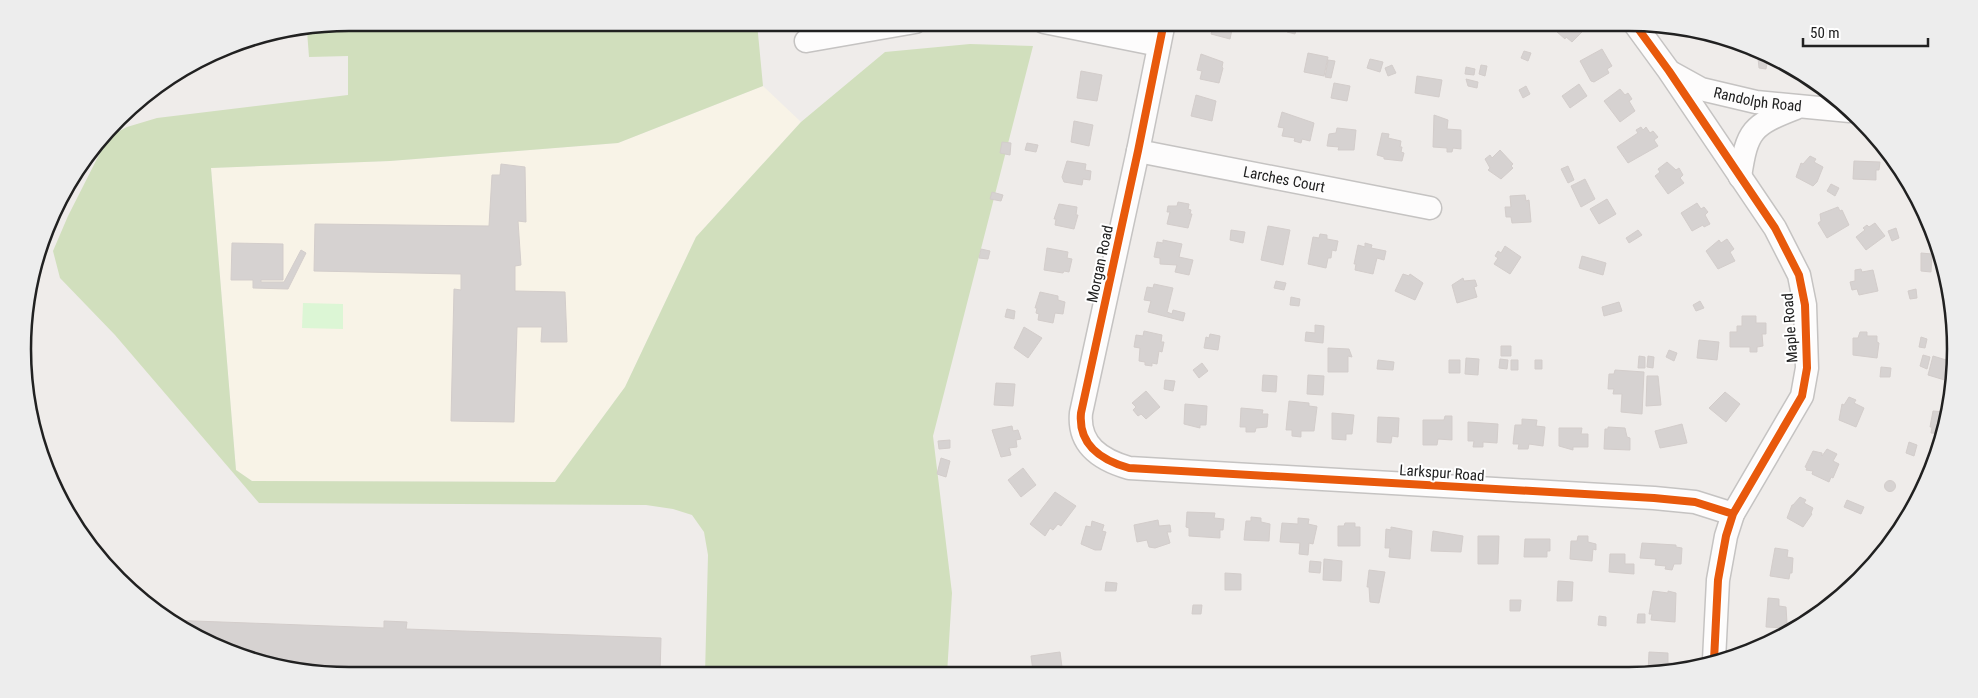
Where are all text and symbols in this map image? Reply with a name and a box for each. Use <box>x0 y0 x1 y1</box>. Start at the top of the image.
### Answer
scale bar <box>1803 15 1928 47</box>
text: 50 m <box>1810 24 1840 42</box>
street label: Randolph Road <box>1712 83 1803 115</box>
street label: Larches Court <box>1242 163 1327 196</box>
street label: Morgan Road <box>1083 224 1117 304</box>
street label: Maple Road <box>1779 292 1801 364</box>
street label: Larkspur Road <box>1399 461 1485 485</box>

